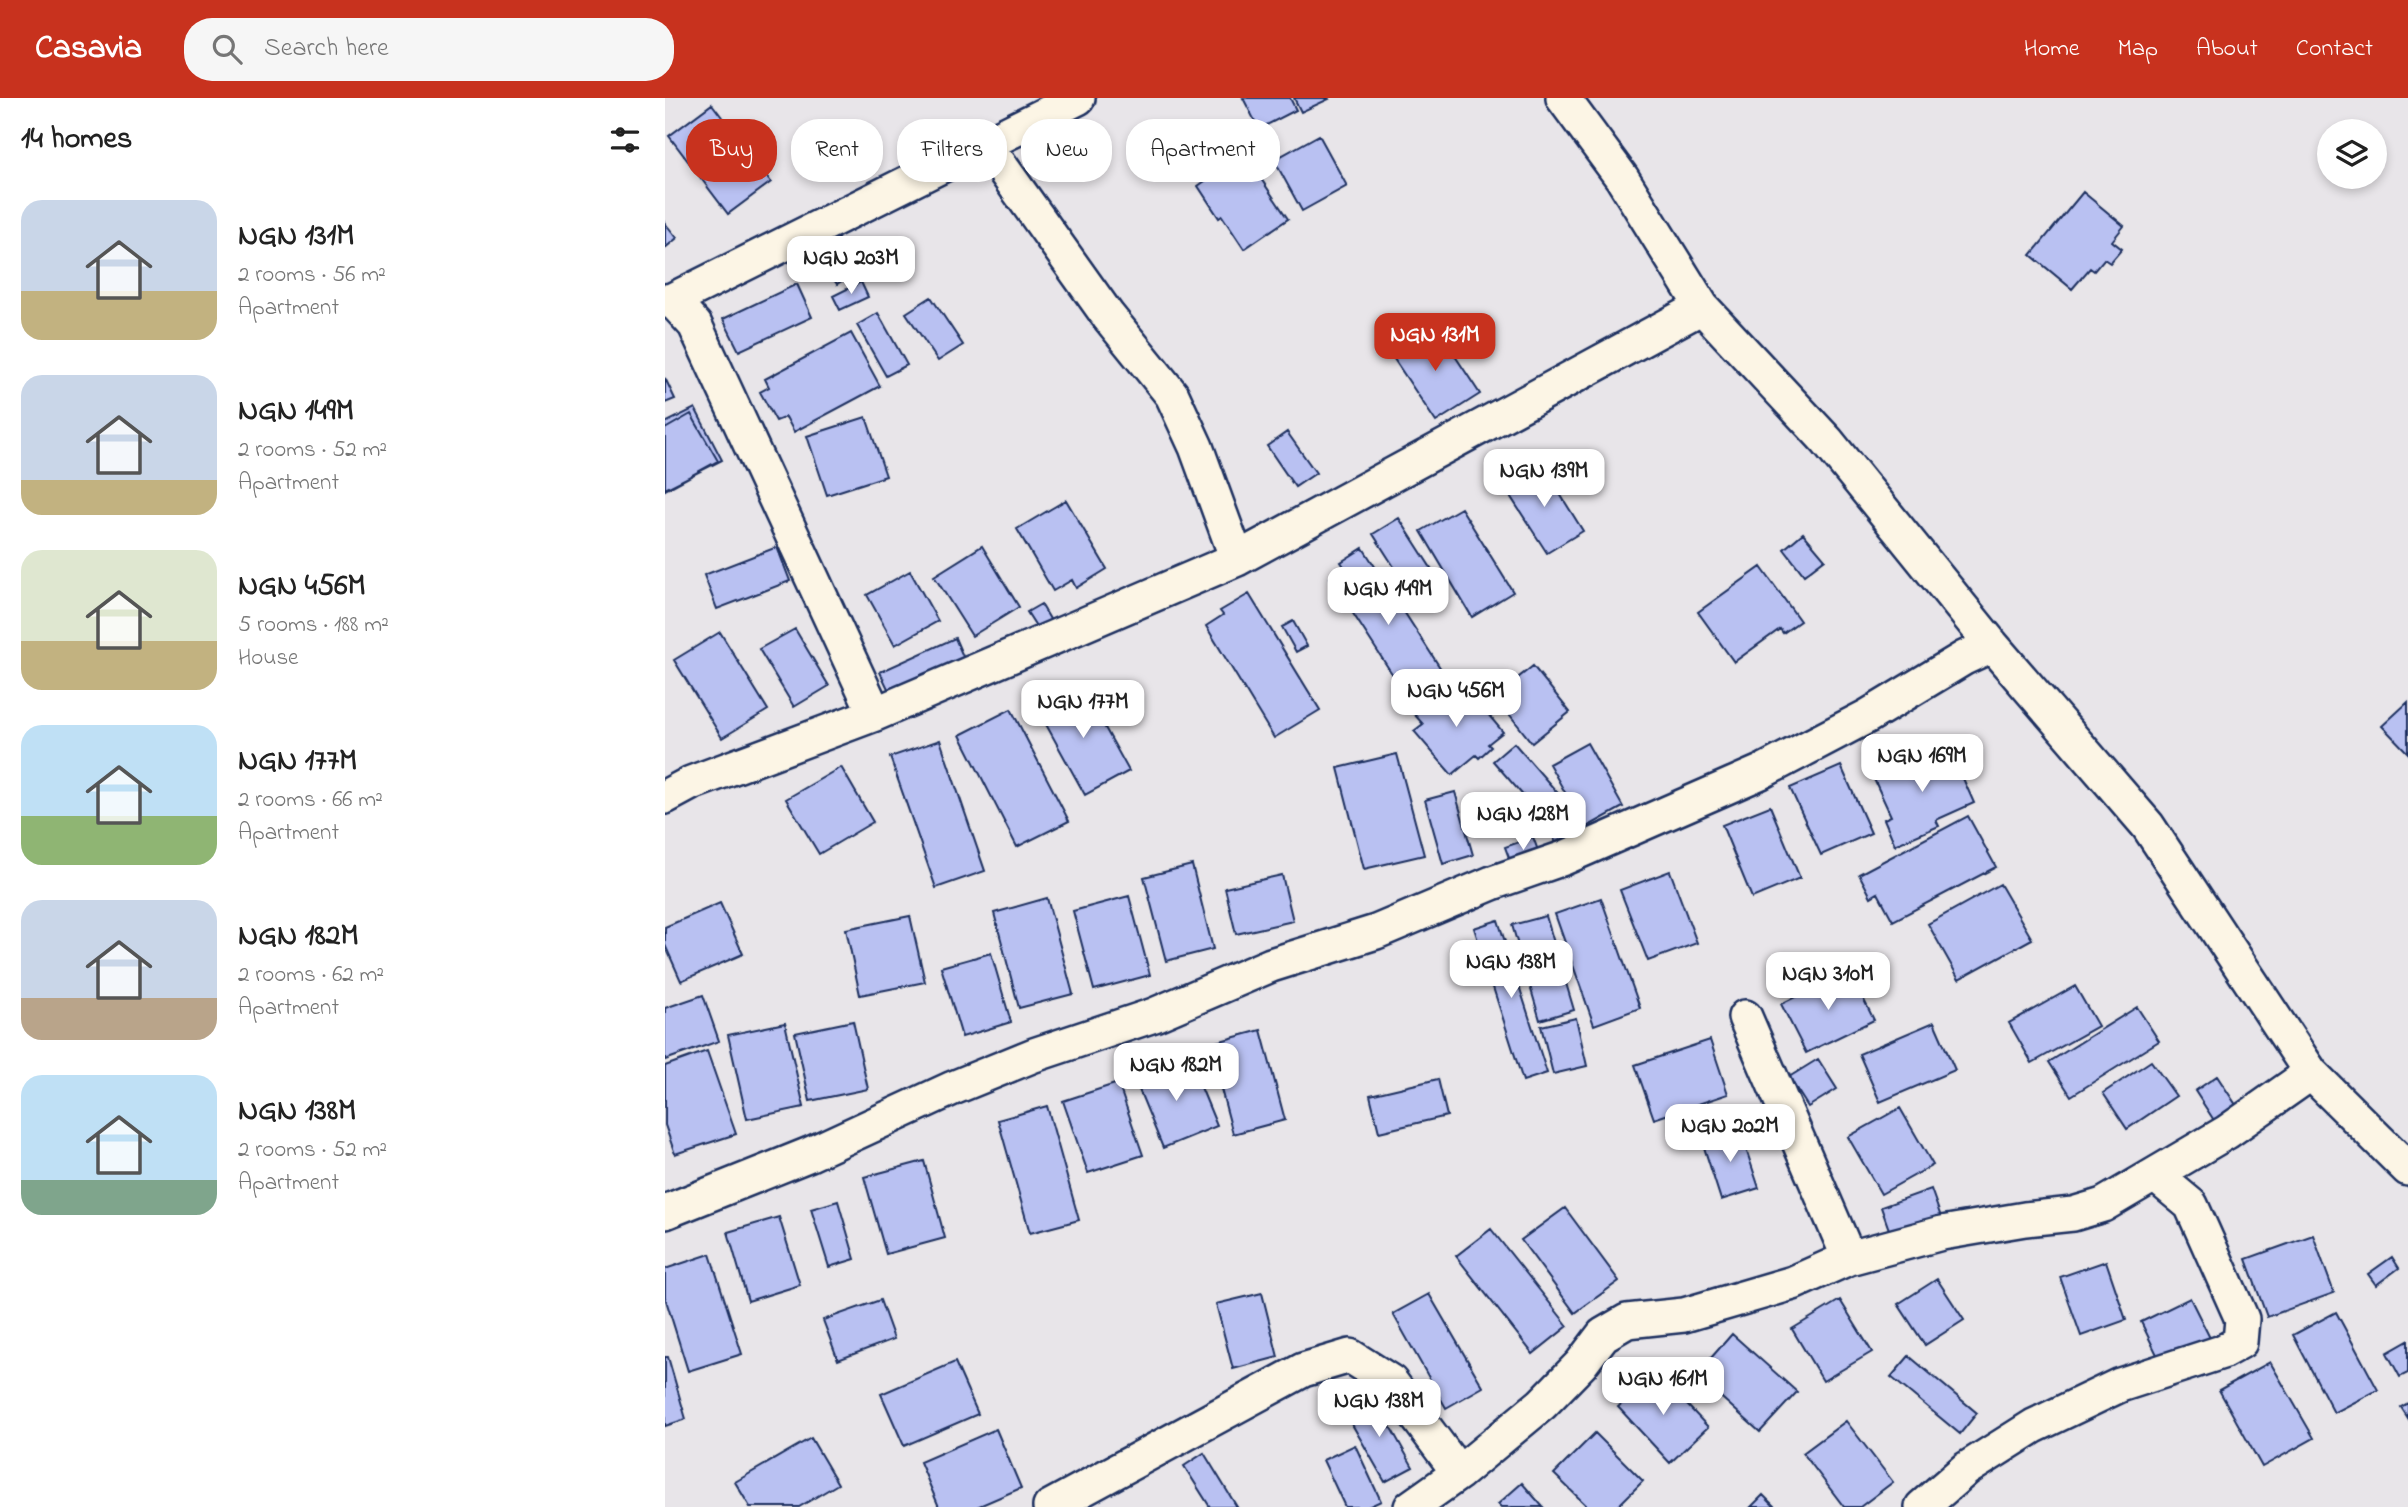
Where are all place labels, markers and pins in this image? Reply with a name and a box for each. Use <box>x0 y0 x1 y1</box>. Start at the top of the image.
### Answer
pin: NGN 203M <box>779 236 923 296</box>
pin: NGN 131M <box>1363 314 1507 373</box>
pin: NGN 139M <box>1472 450 1616 509</box>
pin: NGN 149M <box>1316 568 1460 627</box>
pin: NGN 456M <box>1384 670 1528 729</box>
pin: NGN 177M <box>1011 680 1155 740</box>
pin: NGN 169M <box>1850 734 1994 794</box>
pin: NGN 128M <box>1451 792 1595 852</box>
pin: NGN 138M <box>1439 940 1583 1000</box>
pin: NGN 310M <box>1756 953 1900 1012</box>
pin: NGN 182M <box>1104 1044 1248 1103</box>
pin: NGN 202M <box>1658 1104 1802 1164</box>
pin: NGN 161M <box>1591 1358 1735 1417</box>
pin: NGN 138M <box>1307 1380 1451 1439</box>

